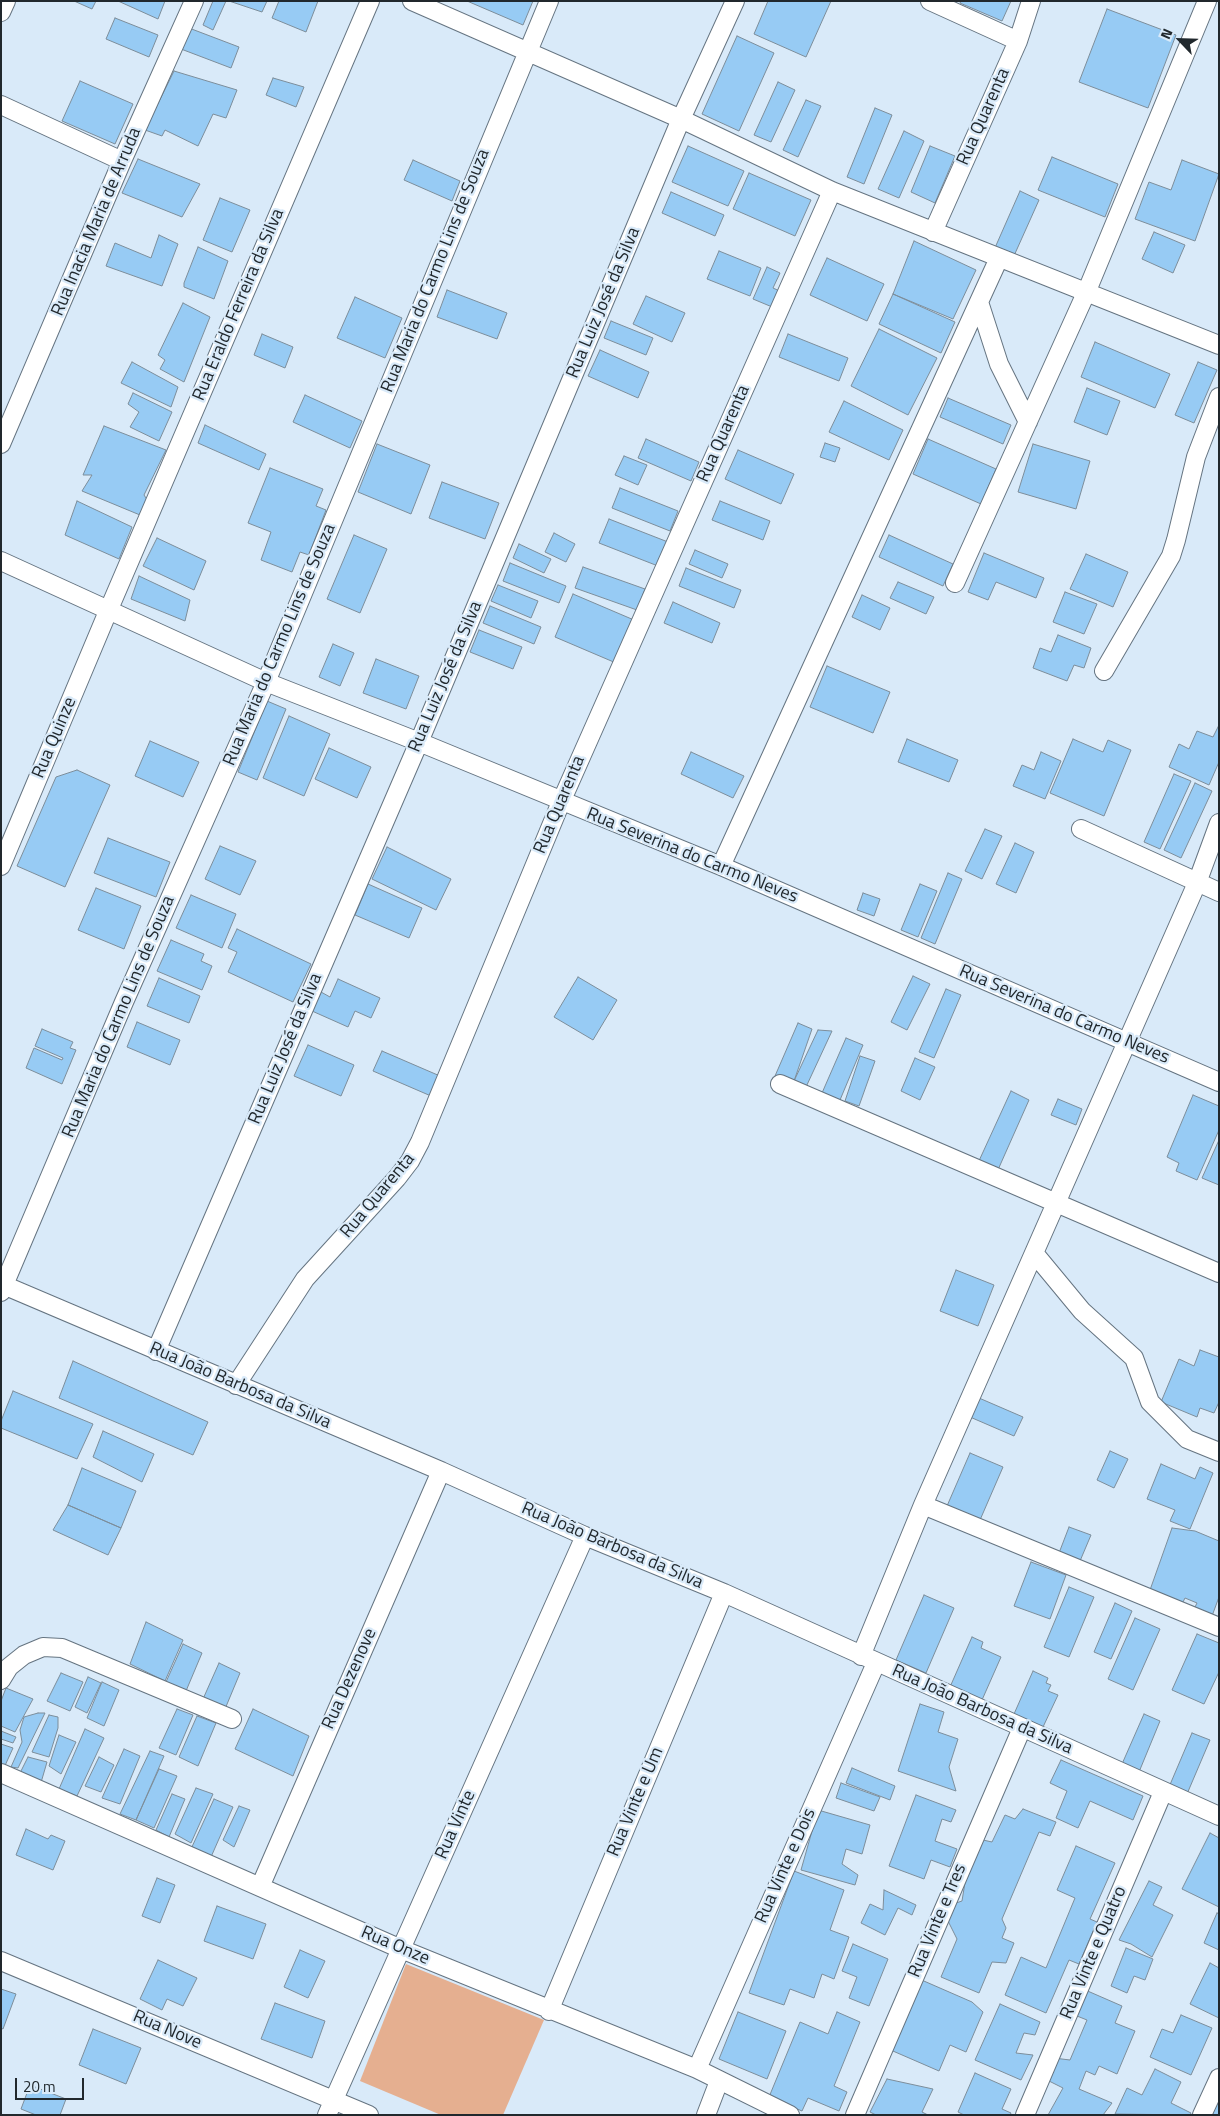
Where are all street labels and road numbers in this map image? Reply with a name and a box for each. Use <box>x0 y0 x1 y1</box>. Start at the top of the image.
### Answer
street label: Rua Quarenta <box>953 65 1015 169</box>
street label: Rua Inacia Maria de Arruda <box>47 125 147 319</box>
street label: Rua Maria do Carmo Lins de Souza <box>377 146 495 396</box>
street label: Rua Eraldo Ferreira da Silva <box>189 206 289 404</box>
street label: Rua Luiz José da Silva <box>562 224 646 382</box>
street label: Rua Quarenta <box>693 382 755 486</box>
street label: Rua Maria do Carmo Lins de Souza <box>219 521 341 769</box>
street label: Rua Luiz José da Silva <box>404 598 488 756</box>
street label: Rua Quinze <box>28 694 82 782</box>
street label: Rua Quarenta <box>530 753 590 857</box>
street label: Rua Severina do Carmo Neves <box>583 804 801 908</box>
street label: Rua Maria do Carmo Lins de Souza <box>58 893 180 1141</box>
street label: Rua Severina do Carmo Neves <box>956 961 1172 1069</box>
street label: Rua Luiz José da Silva <box>244 970 328 1128</box>
street label: Rua Quarenta <box>336 1149 420 1243</box>
street label: Rua João Barbosa da Silva <box>146 1338 334 1434</box>
street label: Rua João Barbosa da Silva <box>518 1498 706 1594</box>
street label: Rua Dezenove <box>318 1625 382 1733</box>
street label: Rua João Barbosa da Silva <box>888 1660 1076 1760</box>
street label: Rua Vinte e Um <box>603 1744 669 1860</box>
street label: Rua Vinte <box>431 1787 481 1863</box>
street label: Rua Vinte e Dois <box>751 1805 821 1927</box>
street label: Rua Vinte e Tres <box>904 1861 972 1981</box>
street label: Rua Vinte e Quatro <box>1056 1883 1132 2023</box>
street label: Rua Onze <box>357 1922 433 1970</box>
street label: Rua Nove <box>129 2006 205 2054</box>

